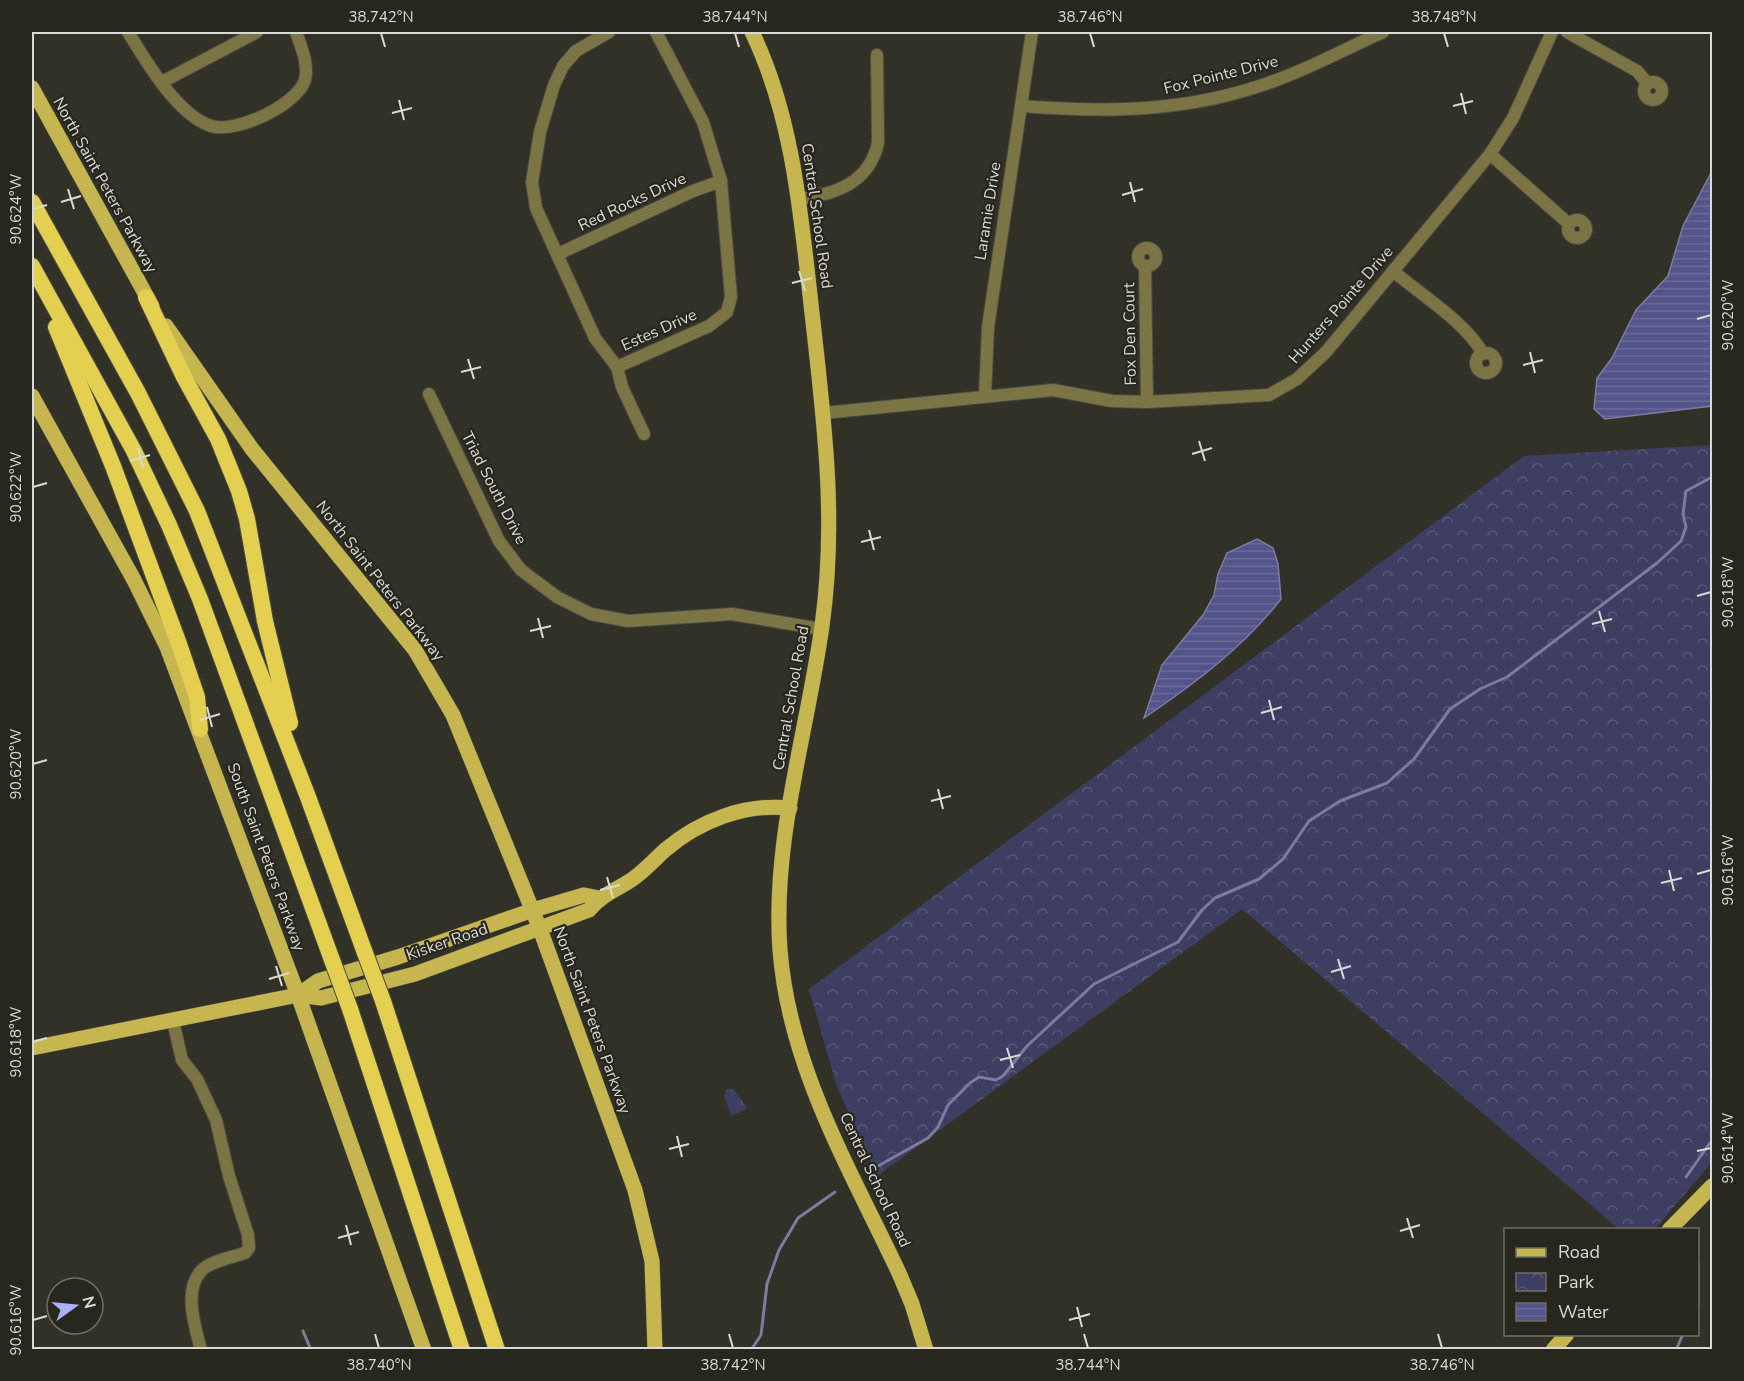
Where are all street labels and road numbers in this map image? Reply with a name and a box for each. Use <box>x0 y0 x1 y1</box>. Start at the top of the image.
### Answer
street label: Fox Pointe Drive <box>1161 50 1281 100</box>
street label: North Saint Peters Parkway <box>47 93 163 278</box>
street label: Central School Road <box>796 142 838 290</box>
street label: Laramie Drive <box>969 160 1007 262</box>
street label: Red Rocks Drive <box>574 167 690 237</box>
street label: Hunters Pointe Drive <box>1284 241 1398 369</box>
street label: Fox Den Court <box>1118 282 1142 386</box>
street label: Estes Drive <box>618 304 700 356</box>
street label: Triad South Drive <box>456 428 532 548</box>
street label: North Saint Peters Parkway <box>310 496 450 666</box>
street label: Central School Road <box>767 624 815 772</box>
street label: South Saint Peters Parkway <box>222 760 311 955</box>
street label: Kisker Road <box>403 918 491 966</box>
street label: North Saint Peters Parkway <box>548 923 636 1117</box>
street label: Central School Road <box>834 1109 916 1251</box>

